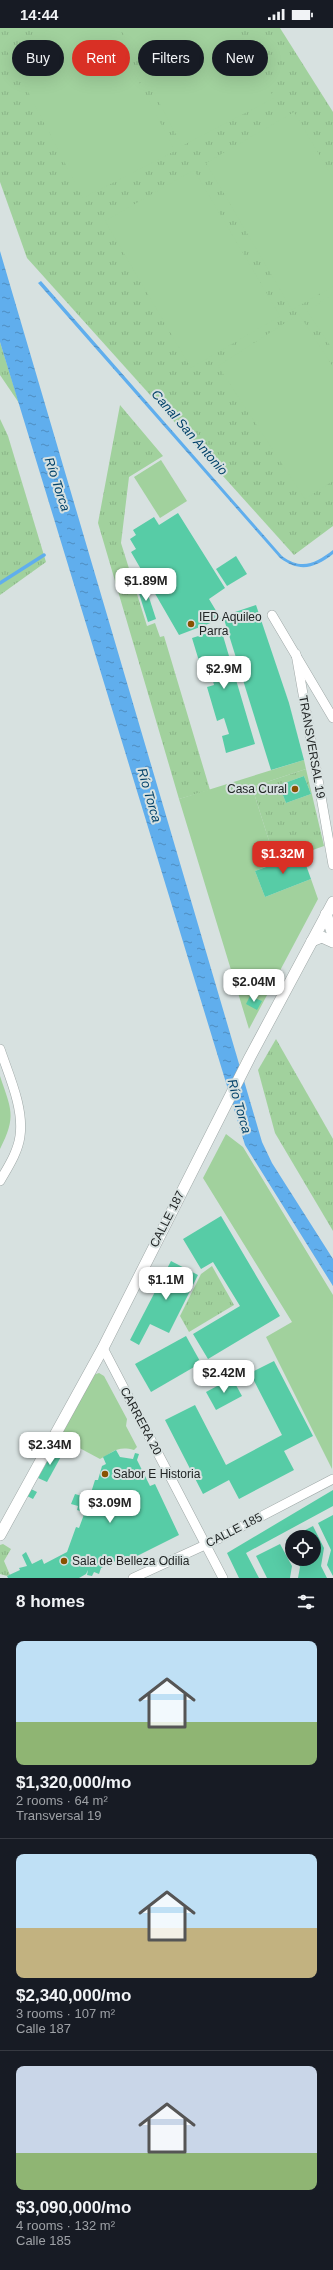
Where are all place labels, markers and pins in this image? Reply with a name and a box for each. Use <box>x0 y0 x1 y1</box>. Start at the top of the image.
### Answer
pin: $1.89M <box>113 568 179 602</box>
place label: IED Aquileo Parra <box>199 610 262 638</box>
marker: IED Aquileo Parra <box>186 619 196 629</box>
pin: $2.9M <box>196 656 252 690</box>
place label: Casa Cural <box>227 782 287 796</box>
marker: Casa Cural <box>290 784 300 794</box>
pin: $1.32M <box>250 841 316 875</box>
pin: $2.04M <box>221 969 287 1003</box>
pin: $1.1M <box>138 1267 194 1301</box>
pin: $2.42M <box>191 1360 257 1394</box>
pin: $2.34M <box>17 1432 83 1466</box>
place label: Sabor E Historia <box>113 1467 201 1481</box>
marker: Sabor E Historia <box>100 1469 110 1479</box>
pin: $3.09M <box>77 1490 143 1524</box>
place label: Sala de Belleza Odilia <box>72 1554 190 1568</box>
marker: Sala de Belleza Odilia <box>59 1556 69 1566</box>

